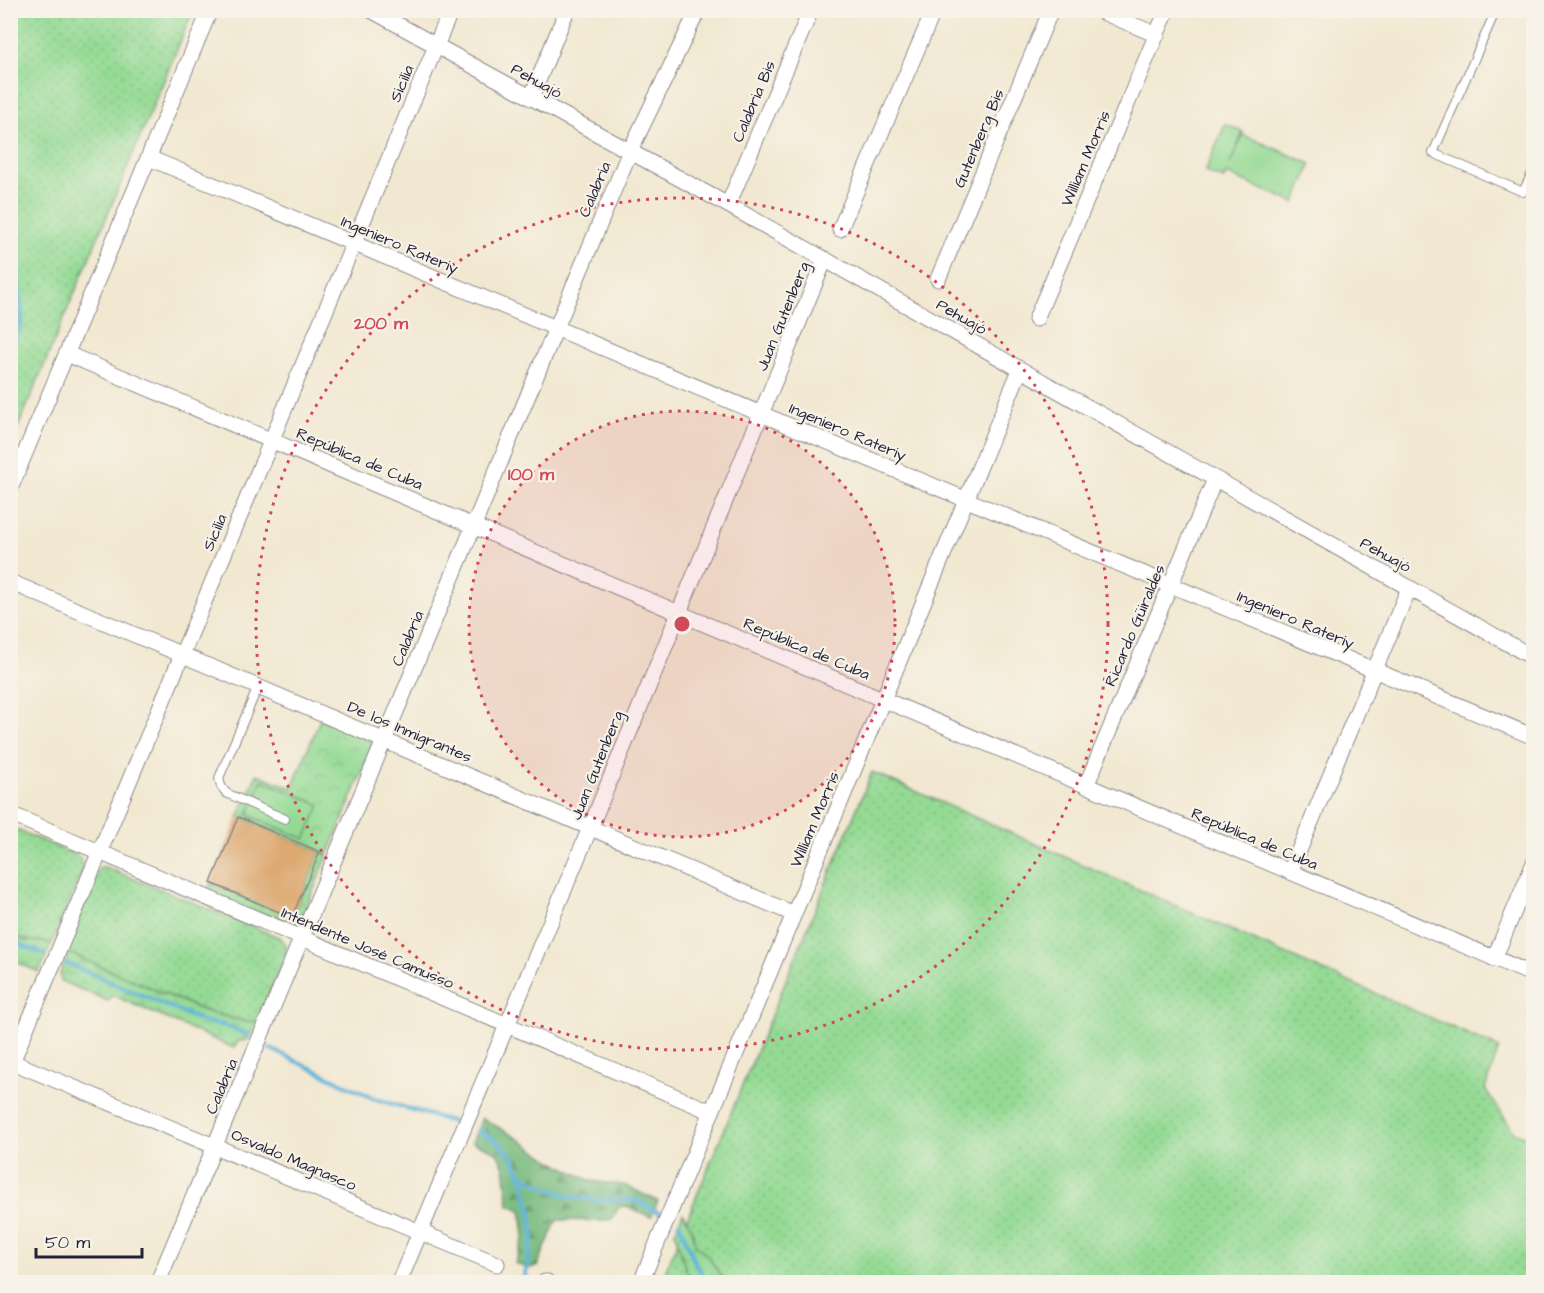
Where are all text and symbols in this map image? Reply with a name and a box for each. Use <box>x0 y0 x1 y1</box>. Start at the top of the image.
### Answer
street label: Calabria Bis <box>727 57 781 146</box>
street label: Pehuajó <box>507 58 566 104</box>
street label: Sicilia <box>384 61 420 105</box>
street label: Gutenberg Bis <box>948 86 1011 192</box>
street label: William Morris <box>1056 107 1116 210</box>
street label: Calabria <box>573 158 616 221</box>
street label: Ingeniero Rateriy <box>337 210 462 281</box>
street label: Juan Gutenberg <box>751 258 816 375</box>
street label: Pehuajó <box>932 294 991 340</box>
text: 200 m <box>353 311 409 336</box>
street label: Ingeniero Rateriy <box>785 397 910 468</box>
street label: República de Cuba <box>293 422 426 496</box>
text: 100 m <box>508 462 555 487</box>
street label: Sicilia <box>197 510 233 554</box>
street label: Pehuajó <box>1356 532 1415 578</box>
street label: Ricardo Güiraldes <box>1099 561 1171 690</box>
street label: Ingeniero Rateriy <box>1233 585 1358 656</box>
street label: Calabria <box>386 607 429 670</box>
street label: República de Cuba <box>740 612 873 686</box>
centre of rings <box>672 614 692 634</box>
street label: De los Inmigrantes <box>344 696 475 769</box>
street label: Juan Gutenberg <box>565 707 630 824</box>
street label: William Morris <box>785 768 845 871</box>
street label: República de Cuba <box>1188 802 1321 876</box>
street label: Intendente José Camusso <box>278 902 457 994</box>
street label: Calabria <box>200 1055 243 1118</box>
street label: Osvaldo Magnasco <box>227 1124 360 1197</box>
scale bar <box>36 1221 142 1259</box>
text: 50 m <box>45 1230 90 1255</box>

